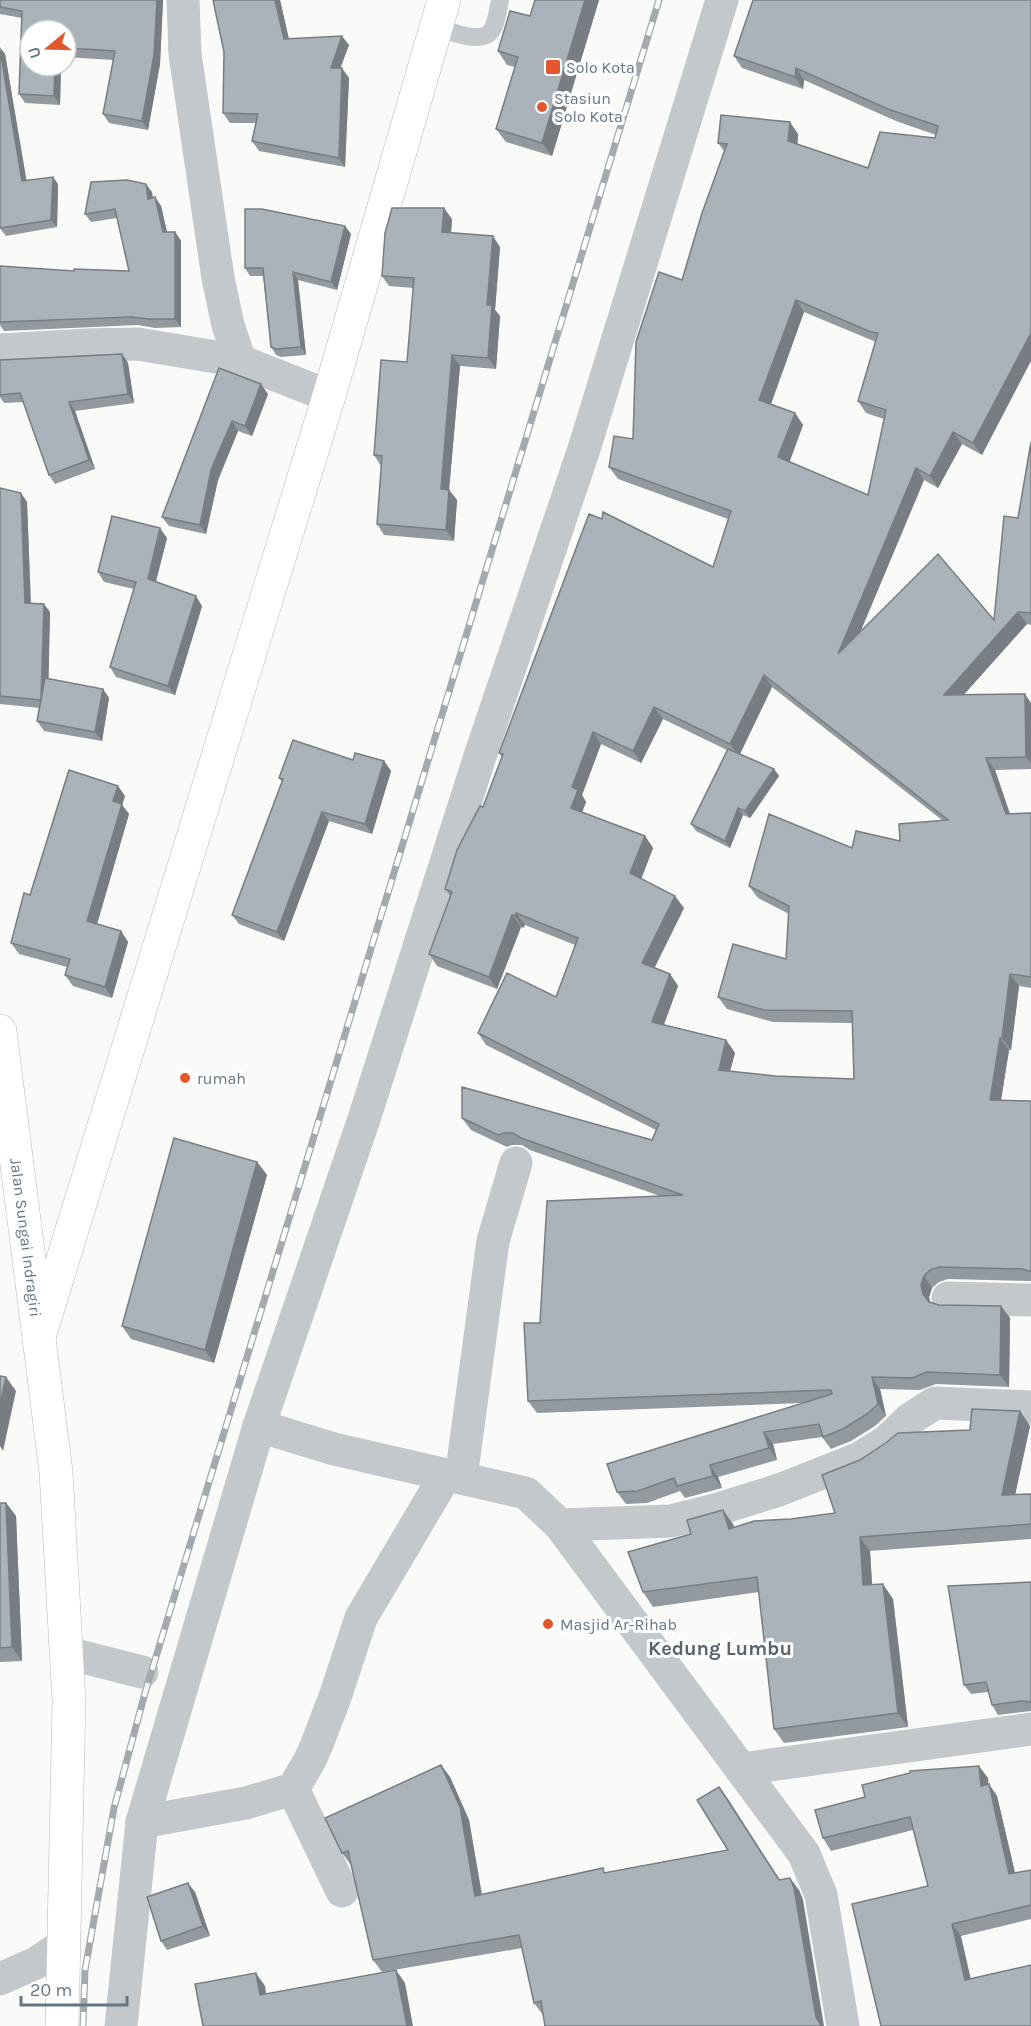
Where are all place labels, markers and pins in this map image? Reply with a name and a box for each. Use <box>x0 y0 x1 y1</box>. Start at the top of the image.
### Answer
marker: Solo Kota <box>544 58 562 76</box>
place label: Solo Kota <box>566 58 635 77</box>
place label: Stasiun Solo Kota <box>554 89 623 126</box>
marker: Stasiun Solo Kota <box>535 100 549 114</box>
place label: rumah <box>197 1069 246 1088</box>
marker: rumah <box>178 1071 192 1085</box>
place label: Masjid Ar-Rihab <box>560 1615 677 1634</box>
marker: Masjid Ar-Rihab <box>541 1617 555 1631</box>

